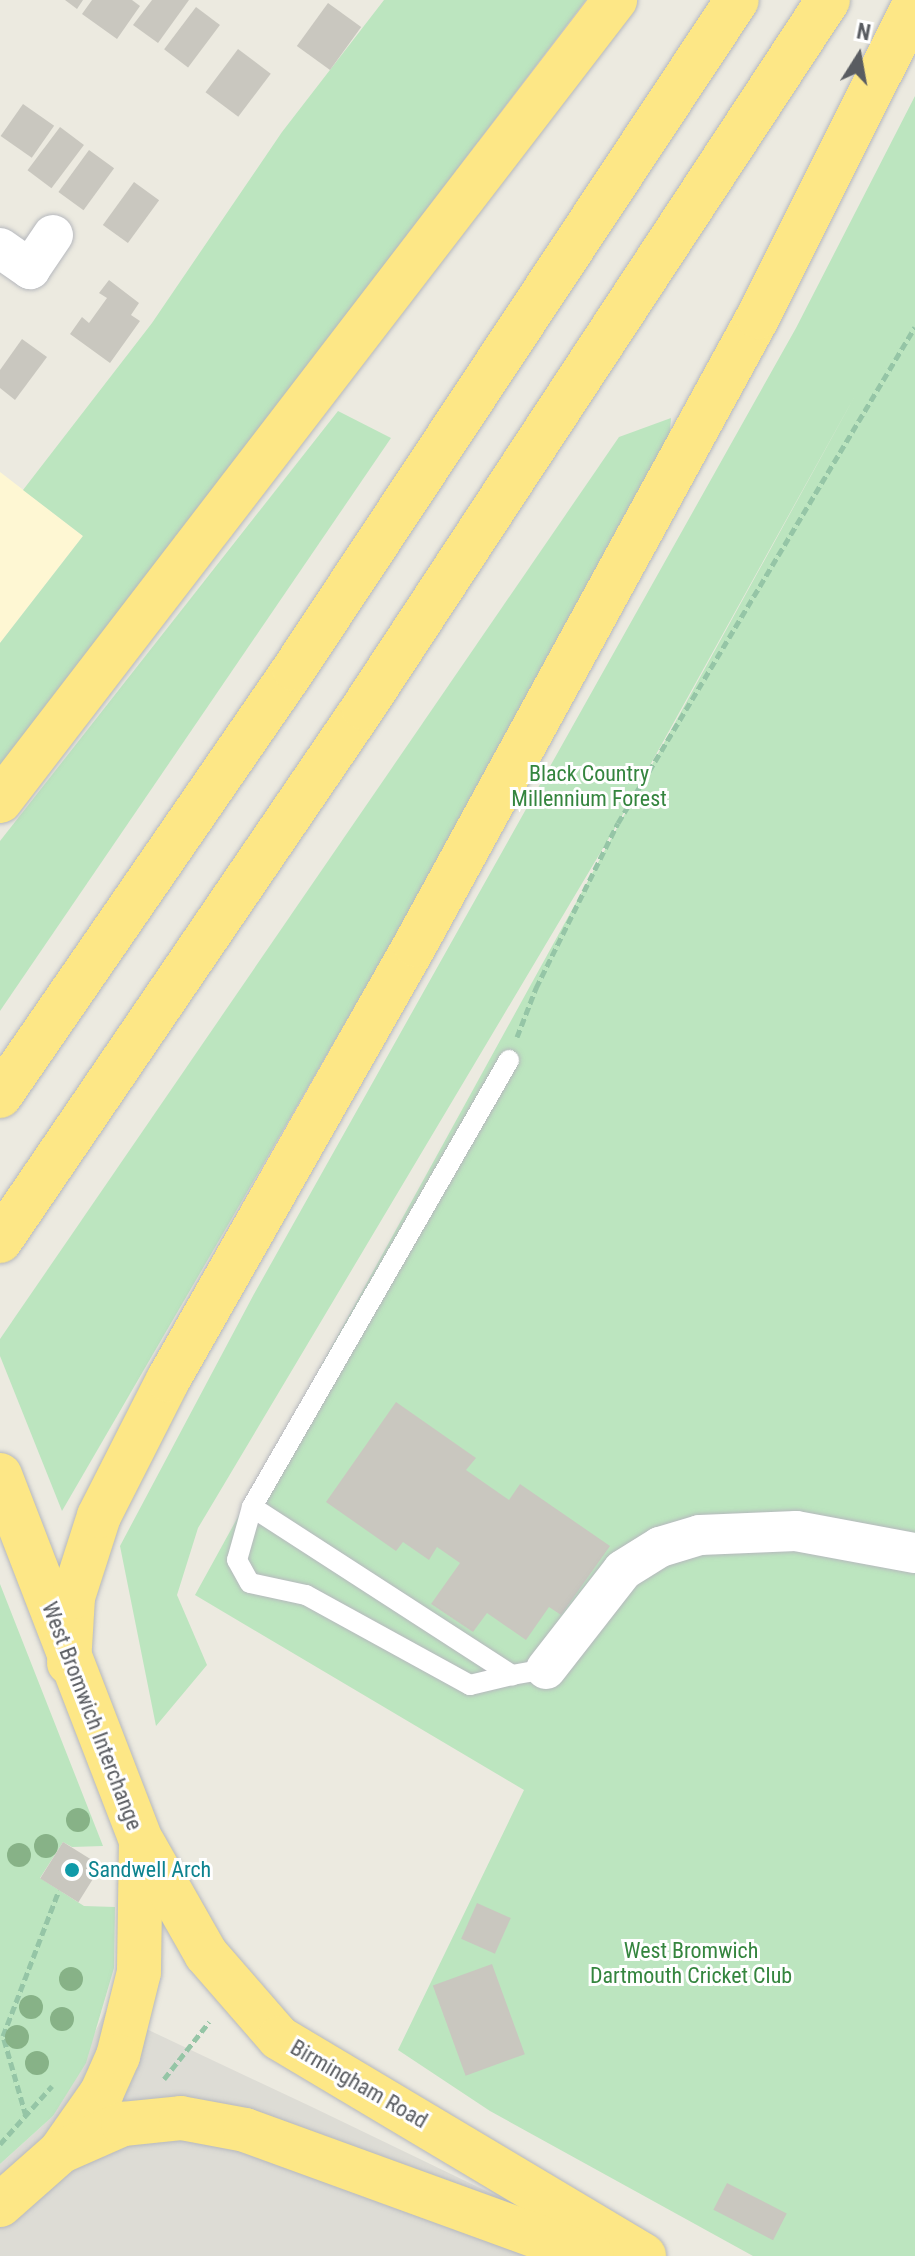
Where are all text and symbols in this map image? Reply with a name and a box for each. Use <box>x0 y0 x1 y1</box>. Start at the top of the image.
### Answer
north arrow <box>819 16 899 96</box>
text: N <box>855 18 873 46</box>
park label: Black Country Millennium Forest <box>511 760 667 812</box>
street label: West Bromwich Interchange <box>36 1598 148 1834</box>
place label: Sandwell Arch <box>88 1857 211 1883</box>
marker: Sandwell Arch <box>63 1861 81 1879</box>
park label: West Bromwich Dartmouth Cricket Club <box>590 1937 792 1988</box>
street label: Birmingham Road <box>286 2034 432 2134</box>

